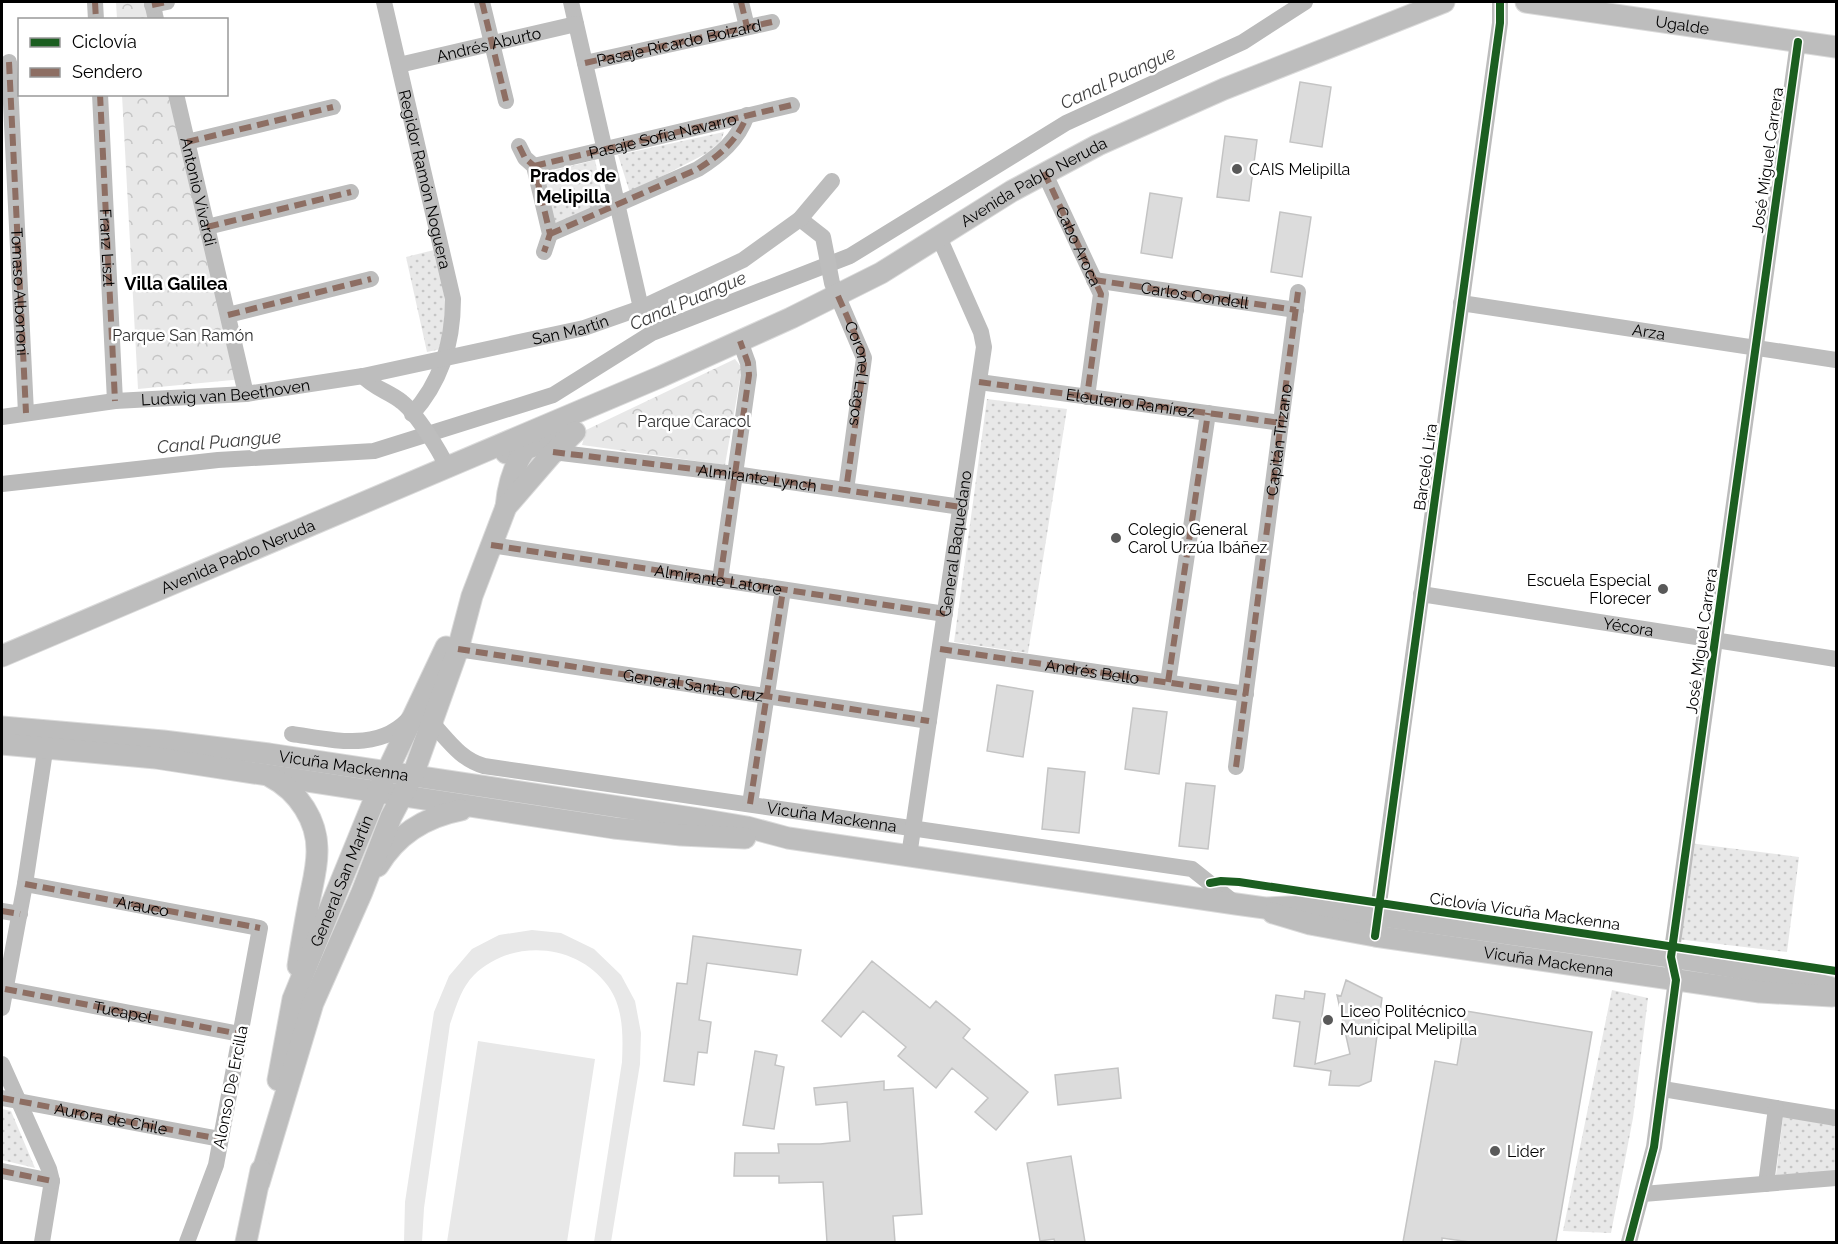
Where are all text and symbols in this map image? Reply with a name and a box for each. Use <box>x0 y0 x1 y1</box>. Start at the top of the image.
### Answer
street label: Ugalde <box>1654 12 1711 38</box>
street label: Pasaje Ricardo Boizard <box>595 16 763 70</box>
legend <box>18 18 228 96</box>
street label: Andrés Aburto <box>435 23 543 66</box>
text: Ciclovía <box>72 31 137 52</box>
water label: Canal Puangue <box>1057 42 1179 113</box>
text: Sendero <box>72 61 143 82</box>
street label: José Miguel Carrera <box>1748 86 1787 234</box>
street label: Regidor Ramón Noguera <box>395 88 455 271</box>
street label: Pasaje Sofía Navarro <box>587 109 738 163</box>
street label: Avenida Pablo Neruda <box>957 133 1110 231</box>
street label: Antonio Vivardi <box>176 135 220 248</box>
place label: CAIS Melipilla <box>1249 160 1350 179</box>
marker: CAIS Melipilla <box>1230 162 1244 176</box>
district label: Prados de Melipilla <box>530 165 617 207</box>
street label: Cabo Aroca <box>1051 204 1105 289</box>
street label: Franz Liszt <box>96 208 118 288</box>
street label: Tomaso Albononi <box>7 227 32 356</box>
water label: Canal Puangue <box>626 266 750 335</box>
district label: Villa Galilea <box>124 273 228 294</box>
street label: Carlos Condell <box>1140 278 1251 313</box>
street label: San Martín <box>530 311 611 349</box>
street label: Coronel Lagos <box>840 318 873 427</box>
street label: Arza <box>1631 320 1667 344</box>
park label: Parque San Ramón <box>112 326 254 345</box>
street label: Ludwig van Beethoven <box>141 375 311 410</box>
street label: Capitán Trizano <box>1262 383 1296 497</box>
street label: Eleuterio Ramírez <box>1065 385 1196 421</box>
park label: Parque Caracol <box>637 412 751 431</box>
street label: Barceló Lira <box>1410 422 1441 512</box>
water label: Canal Puangue <box>156 426 282 457</box>
street label: Almirante Lynch <box>697 461 818 496</box>
street label: General Baquedano <box>935 469 976 618</box>
street label: Avenida Pablo Neruda <box>158 515 318 598</box>
place label: Colegio General Carol Urzúa Ibáñez <box>1128 520 1267 557</box>
marker: Colegio General Carol Urzúa Ibáñez <box>1109 531 1123 545</box>
street label: Almirante Latorre <box>653 561 783 599</box>
street label: José Miguel Carrera <box>1682 567 1721 715</box>
place label: Escuela Especial Florecer <box>1527 571 1652 608</box>
marker: Escuela Especial Florecer <box>1656 582 1670 596</box>
street label: Yécora <box>1602 614 1655 640</box>
street label: Andrés Bello <box>1044 656 1141 688</box>
street label: General Santa Cruz <box>622 665 765 706</box>
street label: Vicuña Mackenna <box>277 747 410 785</box>
street label: Vicuña Mackenna <box>766 798 898 836</box>
street label: General San Martín <box>306 812 377 950</box>
street label: Ciclovía Vicuña Mackenna <box>1428 889 1621 934</box>
street label: Arauco <box>115 892 171 921</box>
street label: Vicuña Mackenna <box>1482 943 1615 981</box>
street label: Tucapel <box>92 997 154 1027</box>
place label: Liceo Politécnico Municipal Melipilla <box>1340 1002 1477 1039</box>
marker: Liceo Politécnico Municipal Melipilla <box>1321 1013 1335 1027</box>
street label: Alonso De Ercilla <box>209 1024 252 1150</box>
street label: Aurora de Chile <box>53 1099 169 1139</box>
place label: Lider <box>1507 1142 1545 1161</box>
marker: Lider <box>1488 1144 1502 1158</box>

